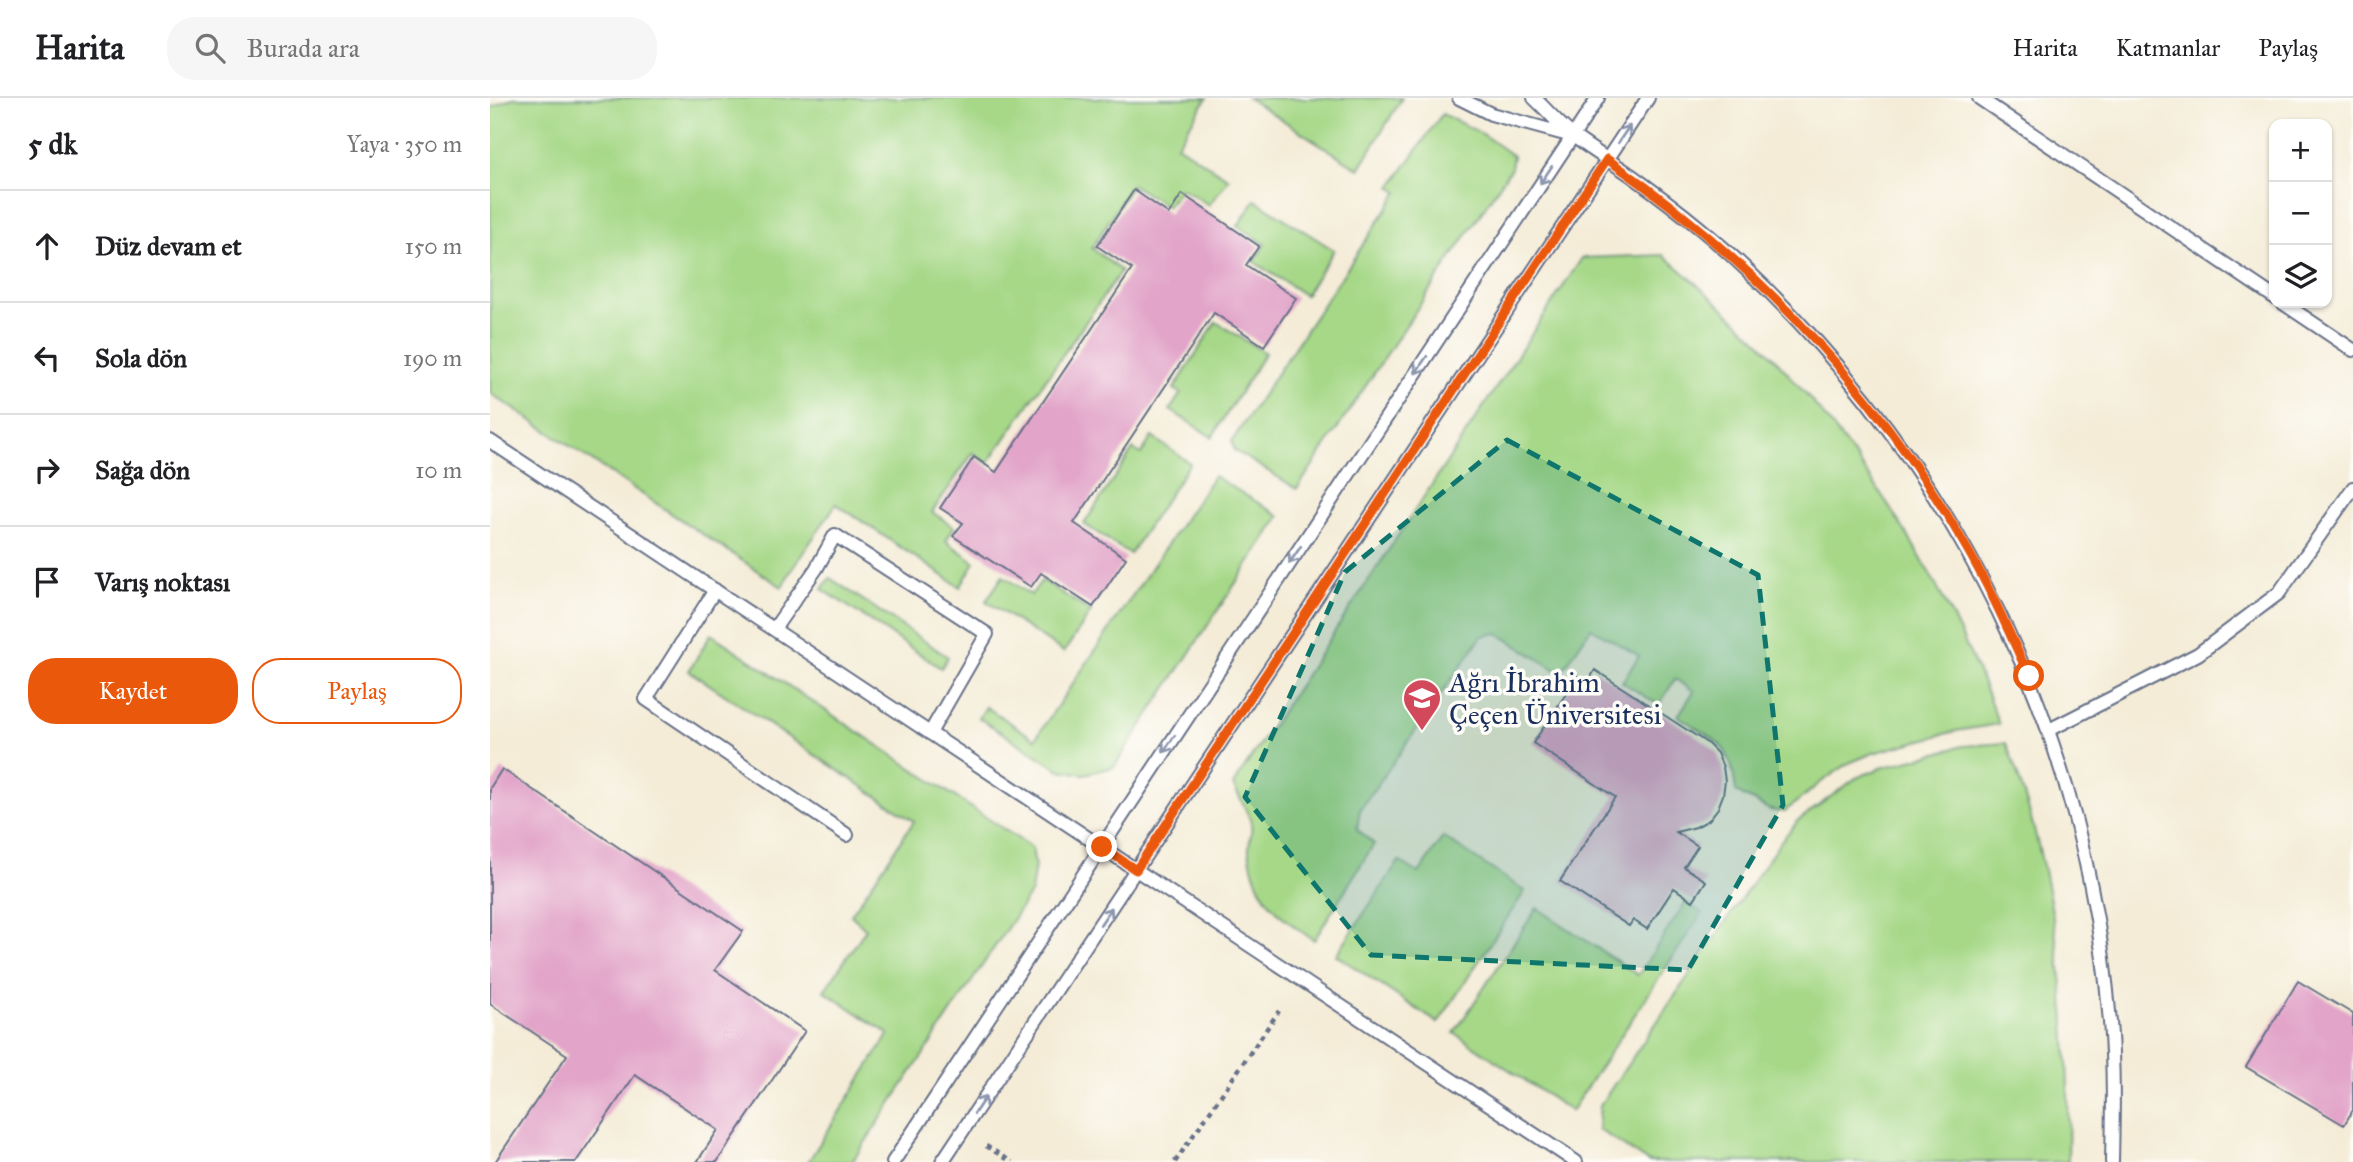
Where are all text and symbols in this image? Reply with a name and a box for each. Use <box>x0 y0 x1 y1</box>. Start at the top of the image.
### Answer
search box <box>167 17 657 80</box>
text: Harita <box>35 28 125 68</box>
icon: search <box>191 29 229 67</box>
text: Burada ara <box>247 32 360 64</box>
text: Harita <box>2013 33 2078 63</box>
text: Katmanlar <box>2116 33 2220 63</box>
text: Paylaş <box>2258 33 2318 63</box>
map controls <box>2269 119 2332 308</box>
button: + <box>2269 119 2332 182</box>
one-way arrow <box>1617 124 1631 144</box>
text: 5 dk <box>28 126 77 162</box>
text: Yaya · 350 m <box>347 130 462 158</box>
one-way arrow <box>1539 165 1553 185</box>
button: − <box>2269 182 2332 245</box>
icon: ahead <box>28 227 66 265</box>
text: Düz devam et <box>95 230 242 262</box>
text: 150 m <box>405 232 462 260</box>
button: layers <box>2269 245 2332 308</box>
icon: left <box>28 339 66 377</box>
text: Sola dön <box>95 342 187 374</box>
text: 190 m <box>403 344 462 372</box>
one-way arrow <box>1414 355 1428 374</box>
icon: right <box>28 451 66 489</box>
text: Sağa dön <box>95 454 190 486</box>
text: 10 m <box>415 456 462 484</box>
one-way arrow <box>1288 544 1302 564</box>
icon: arrive <box>28 563 66 601</box>
text: Varış noktası <box>95 566 230 598</box>
button: Kaydet <box>28 658 238 724</box>
button: Paylaş <box>252 658 462 724</box>
route start <box>2013 660 2044 691</box>
place label: Ağrı İbrahim Çeçen Üniversitesi <box>1448 665 1662 732</box>
school or university icon: Ağrı İbrahim Çeçen Üniversitesi <box>1401 677 1443 732</box>
one-way arrow <box>1162 734 1177 753</box>
route end <box>1086 831 1117 862</box>
one-way arrow <box>1099 906 1113 926</box>
one-way arrow <box>973 1096 987 1115</box>

